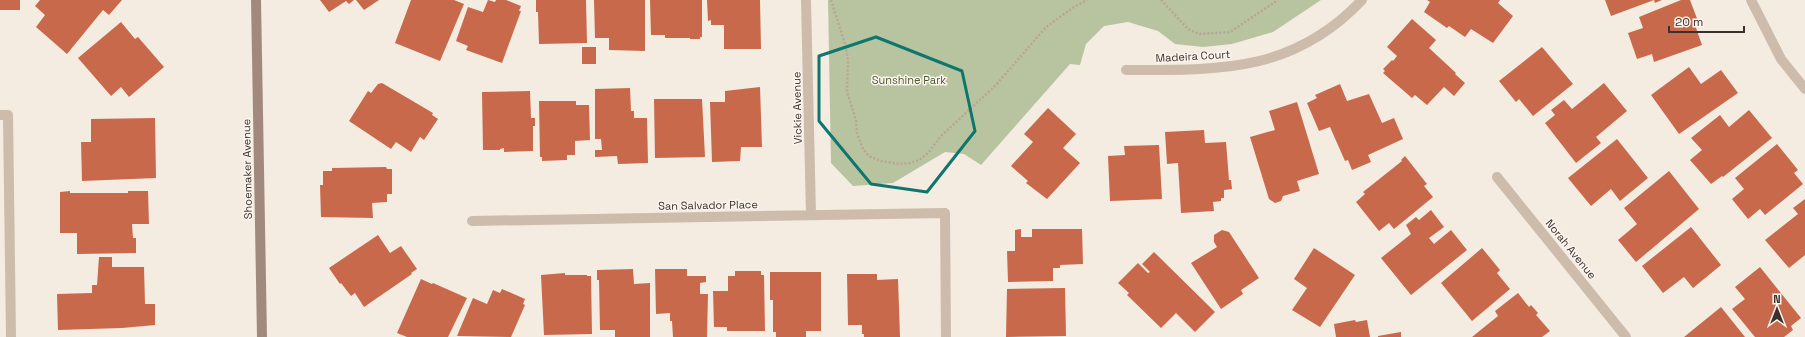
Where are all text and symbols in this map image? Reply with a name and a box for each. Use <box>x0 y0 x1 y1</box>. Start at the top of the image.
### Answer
scale bar <box>1669 8 1744 34</box>
text: 20 m <box>1675 14 1703 30</box>
street label: Madeira Court <box>1155 47 1231 65</box>
street label: Vickie Avenue <box>789 72 805 144</box>
park label: Sunshine Park <box>872 73 946 87</box>
street label: Shoemaker Avenue <box>239 119 255 219</box>
street label: San Salvador Place <box>658 197 758 213</box>
street label: Norah Avenue <box>1543 216 1599 282</box>
north arrow <box>1757 289 1797 329</box>
text: N <box>1773 292 1781 306</box>

